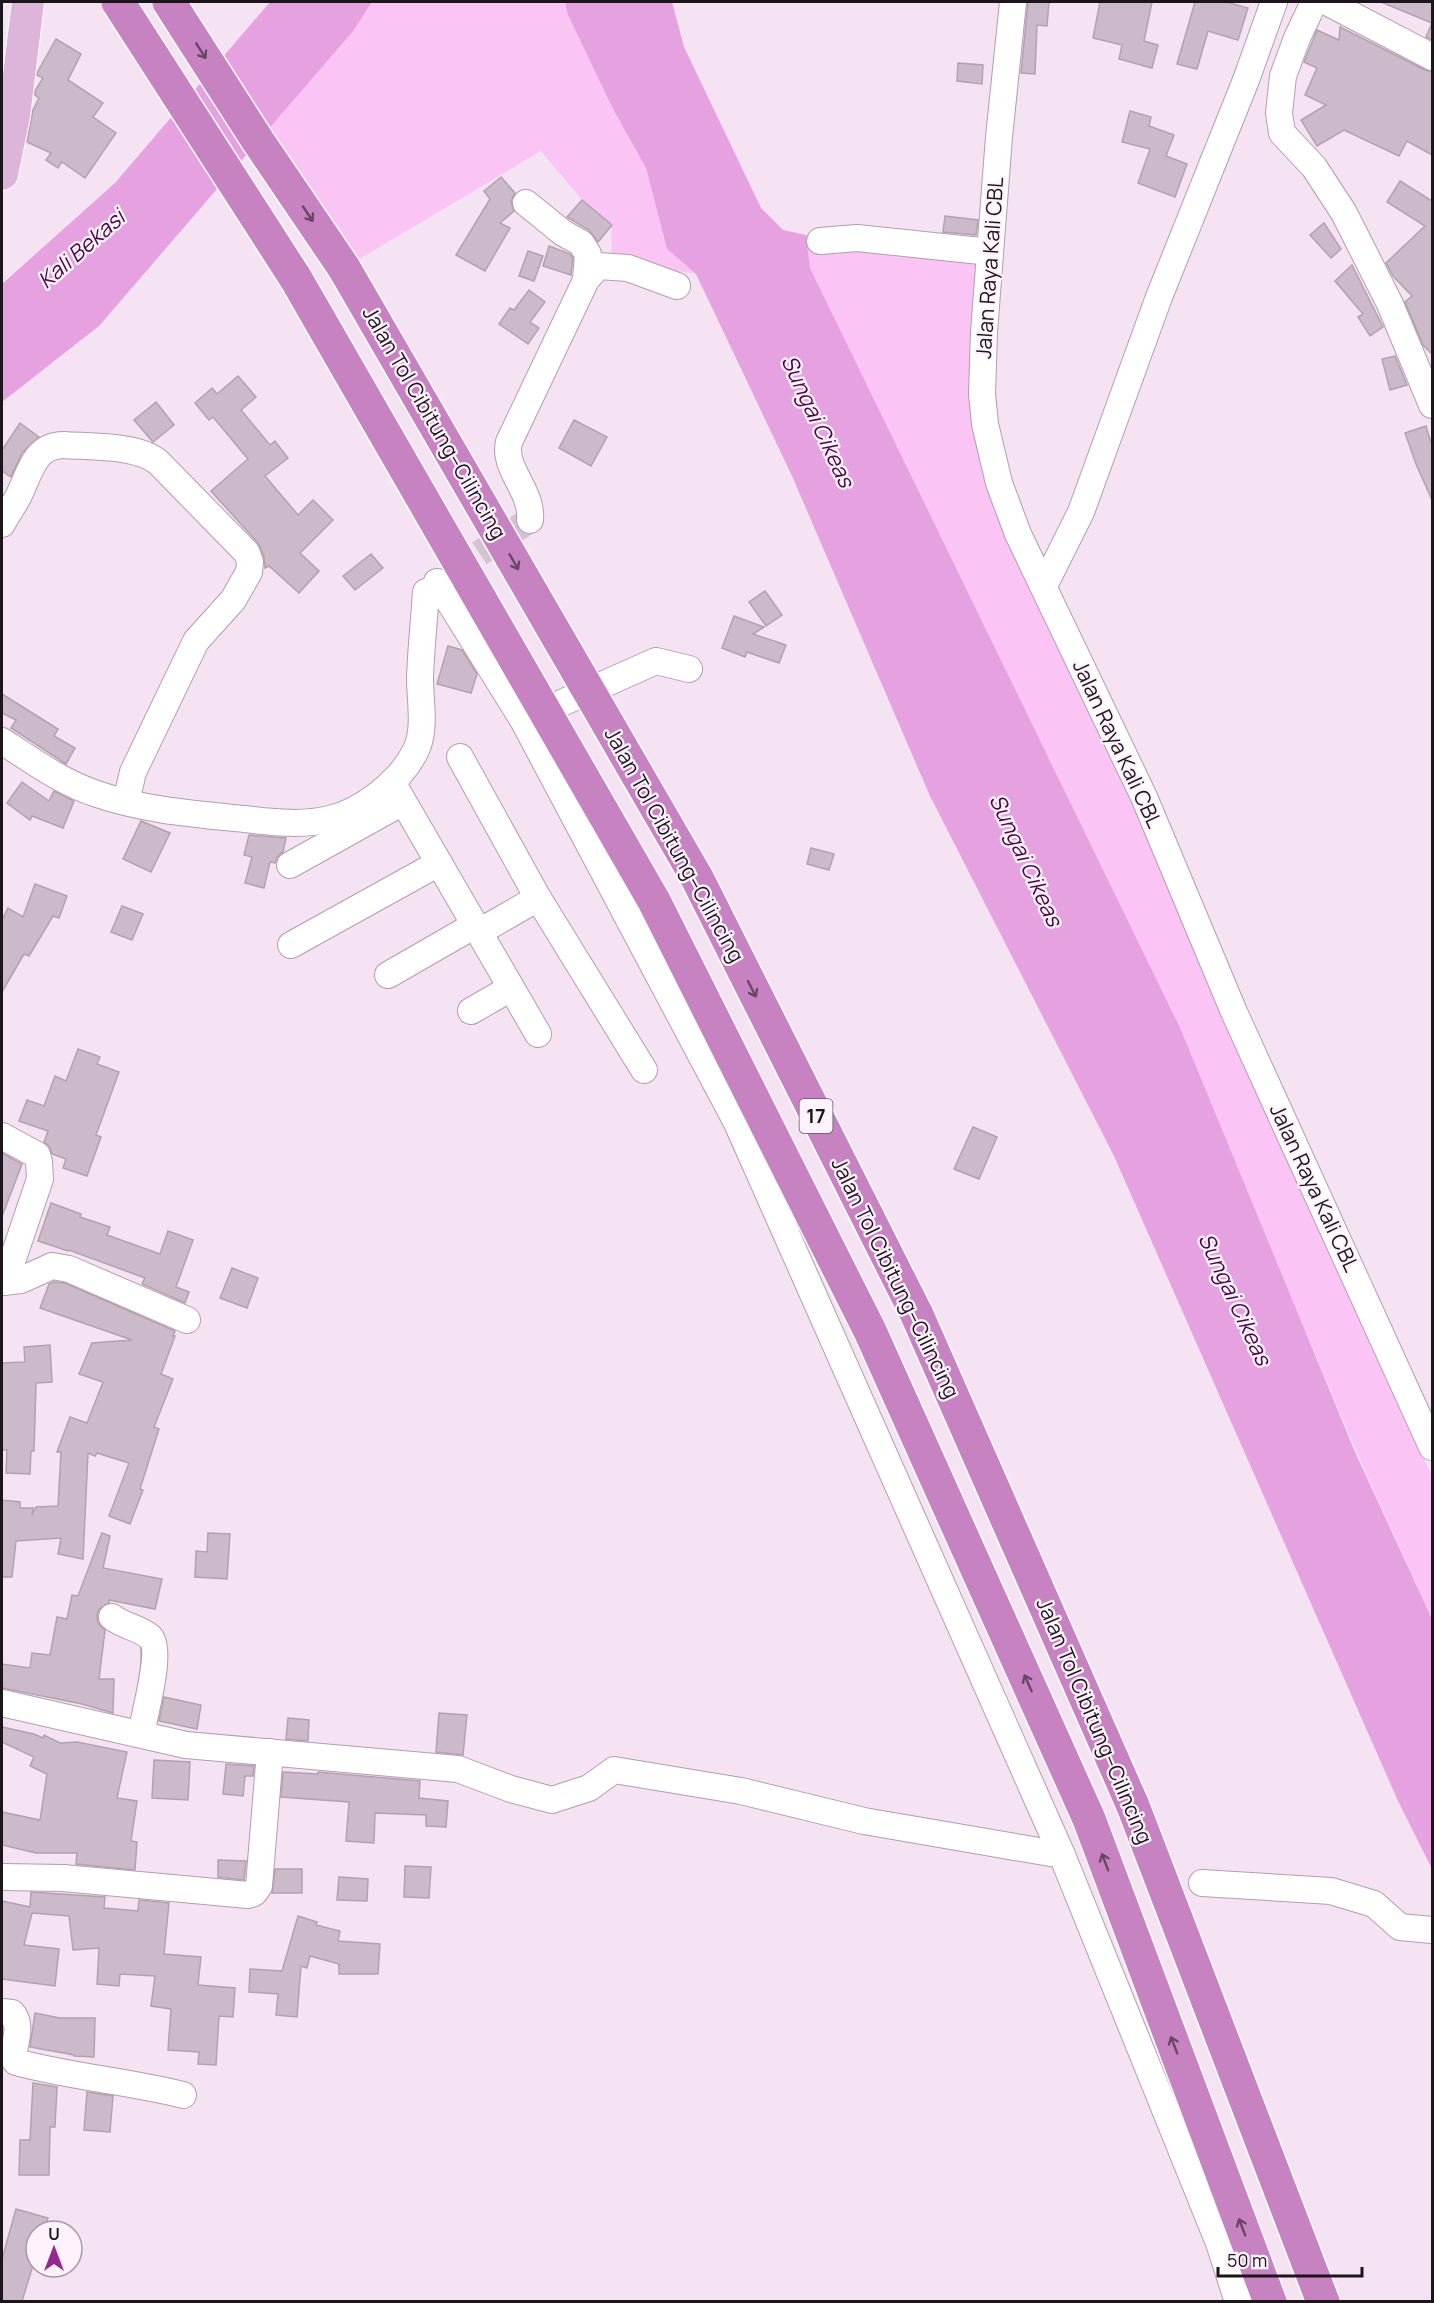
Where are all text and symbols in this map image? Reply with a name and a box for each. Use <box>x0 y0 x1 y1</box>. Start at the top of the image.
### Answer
one-way arrow <box>195 42 207 59</box>
street label: Jalan Raya Kali CBL <box>969 176 1009 360</box>
water label: Kali Bekasi <box>31 201 133 295</box>
one-way arrow <box>302 205 314 222</box>
street label: Jalan Tol Cibitung–Cilincing <box>357 301 513 544</box>
water label: Sungai Cikeas <box>774 350 862 493</box>
one-way arrow <box>508 553 520 570</box>
street label: Jalan Raya Kali CBL <box>1067 655 1169 832</box>
street label: Jalan Tol Cibitung–Cilincing <box>598 722 751 967</box>
water label: Sungai Cikeas <box>982 789 1070 932</box>
one-way arrow <box>747 980 759 998</box>
road number: 17 <box>800 1099 832 1133</box>
street label: Jalan Raya Kali CBL <box>1264 1099 1366 1276</box>
street label: Jalan Tol Cibitung–Cilincing <box>825 1152 966 1403</box>
water label: Sungai Cikeas <box>1191 1228 1279 1371</box>
street label: Jalan Tol Cibitung–Cilincing <box>1030 1593 1160 1848</box>
one-way arrow <box>1022 1675 1033 1693</box>
one-way arrow <box>1099 1853 1110 1872</box>
one-way arrow <box>1168 2036 1179 2054</box>
one-way arrow <box>1236 2218 1247 2237</box>
north arrow <box>24 2219 84 2279</box>
text: U <box>48 2223 60 2245</box>
scale bar <box>1218 2240 1362 2278</box>
text: 50 m <box>1227 2248 1267 2272</box>

